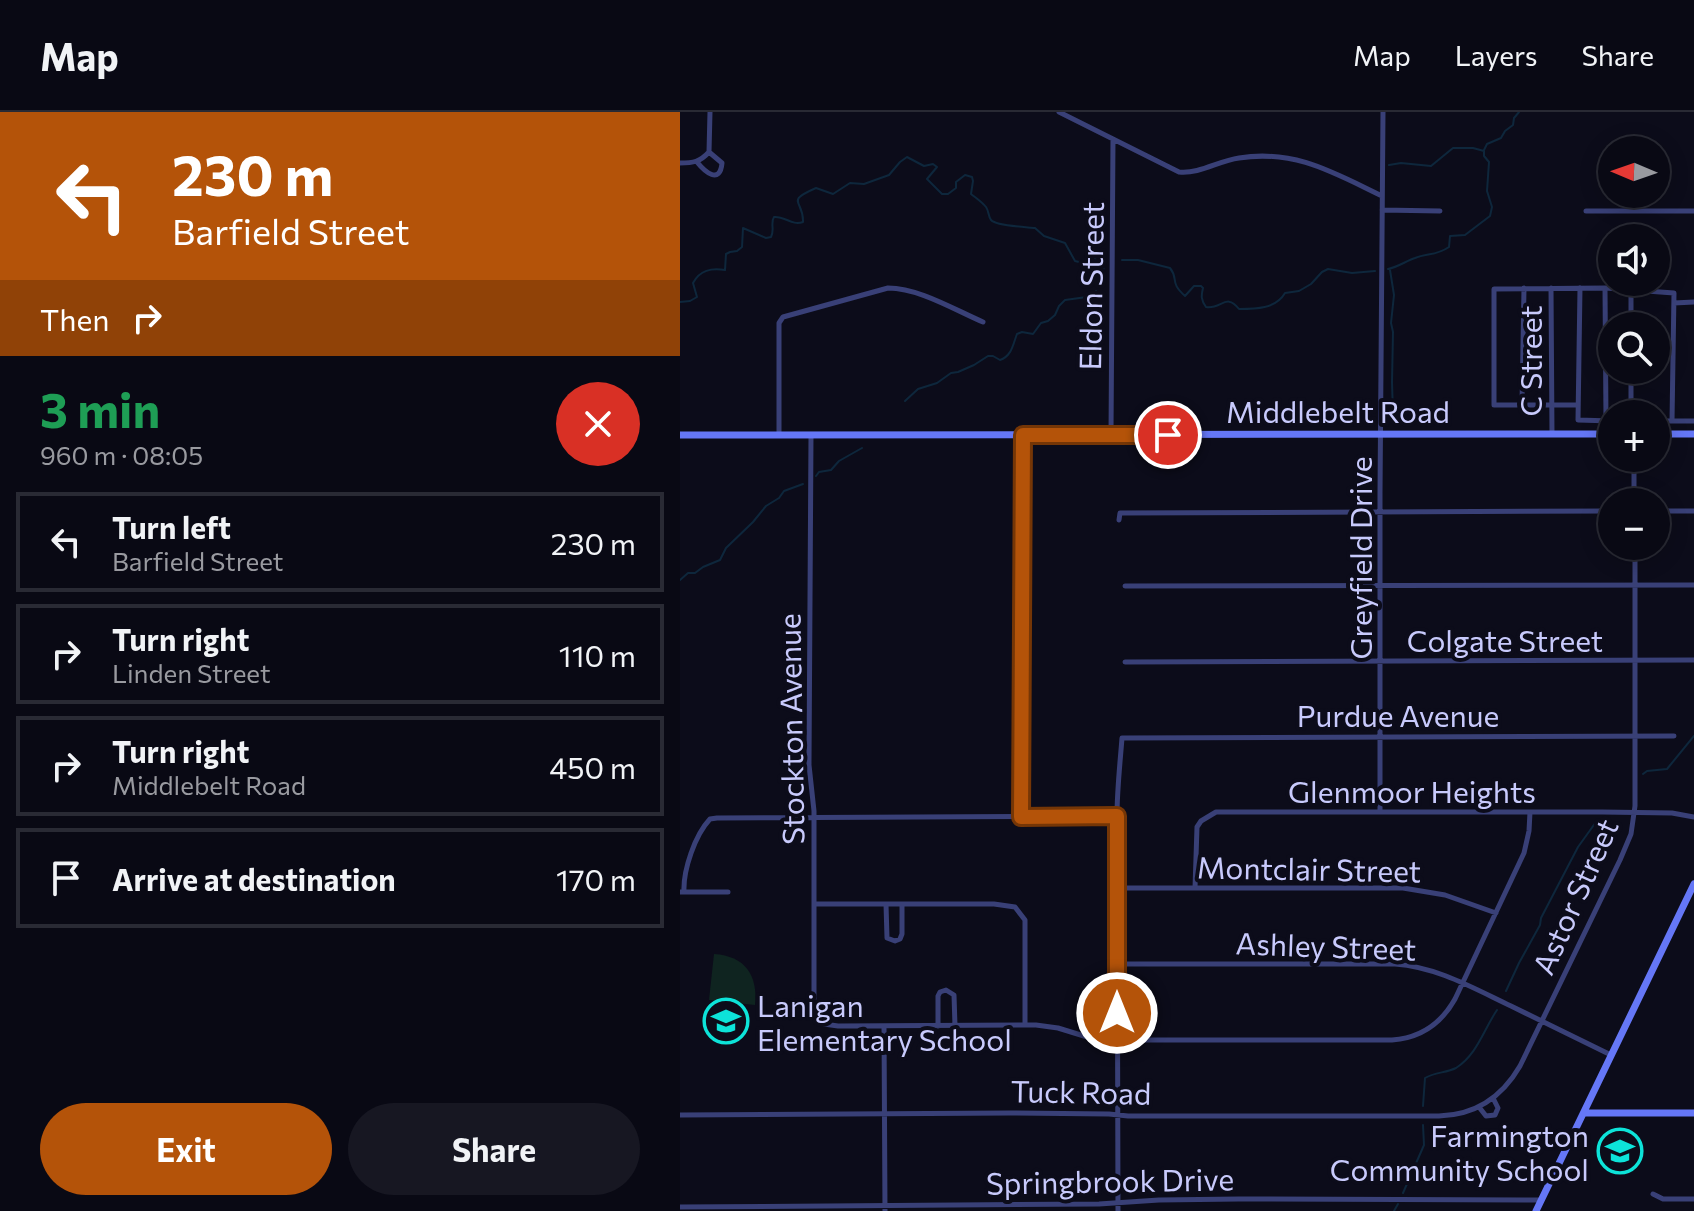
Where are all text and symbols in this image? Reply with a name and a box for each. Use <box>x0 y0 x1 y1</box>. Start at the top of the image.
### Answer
text: Map <box>40 32 119 79</box>
text: Map <box>1353 38 1411 72</box>
text: Layers <box>1455 38 1537 72</box>
text: Share <box>1581 38 1654 72</box>
north arrow <box>1598 136 1670 208</box>
map controls <box>1598 136 1670 560</box>
text: 230 m <box>172 139 333 208</box>
icon: left <box>40 144 144 248</box>
street label: Eldon Street <box>1070 201 1110 371</box>
text: Barfield Street <box>172 208 410 252</box>
button: sound <box>1598 224 1670 296</box>
icon: right <box>125 296 169 340</box>
text: Then <box>40 300 109 337</box>
street label: C Street <box>1511 305 1548 417</box>
button: search <box>1598 312 1670 384</box>
text: 3 min <box>40 379 160 438</box>
button: close <box>556 382 640 466</box>
street label: Middlebelt Road <box>1226 392 1450 429</box>
button: + <box>1598 400 1670 472</box>
pin <box>1134 401 1202 469</box>
icon: arrive <box>1146 413 1190 457</box>
text: 960 m · 08:05 <box>40 439 203 470</box>
street label: Greyfield Drive <box>1341 457 1378 659</box>
button: − <box>1598 488 1670 560</box>
text: Turn left <box>112 508 231 545</box>
icon: left <box>44 520 88 564</box>
text: 230 m <box>551 524 636 561</box>
text: Barfield Street <box>112 545 284 576</box>
street label: Stockton Avenue <box>769 613 811 845</box>
text: Turn right <box>112 620 249 657</box>
street label: Colgate Street <box>1407 621 1603 658</box>
icon: right <box>44 632 88 676</box>
text: 110 m <box>559 636 636 673</box>
text: Linden Street <box>112 657 271 688</box>
street label: Purdue Avenue <box>1297 696 1499 733</box>
text: Turn right <box>112 732 249 769</box>
icon: right <box>44 744 88 788</box>
text: 450 m <box>549 748 636 785</box>
text: Middlebelt Road <box>112 769 306 800</box>
street label: Glenmoor Heights <box>1288 772 1536 809</box>
street label: Astor Street <box>1523 812 1625 980</box>
street label: Montclair Street <box>1197 848 1421 888</box>
icon: arrive <box>44 856 88 900</box>
text: Arrive at destination <box>112 860 396 897</box>
text: 170 m <box>556 860 636 897</box>
street label: Ashley Street <box>1235 923 1417 967</box>
position arrow <box>1075 971 1159 1055</box>
place label: Lanigan Elementary School <box>757 986 1012 1057</box>
school or university icon: Lanigan Elementary School <box>702 997 750 1045</box>
street label: Tuck Road <box>1010 1071 1152 1111</box>
button: Exit <box>40 1103 332 1195</box>
button: Share <box>348 1103 640 1195</box>
place label: Farmington Community School <box>1330 1116 1589 1187</box>
school or university icon: Farmington Community School <box>1596 1127 1644 1175</box>
street label: Springbrook Drive <box>986 1159 1234 1201</box>

